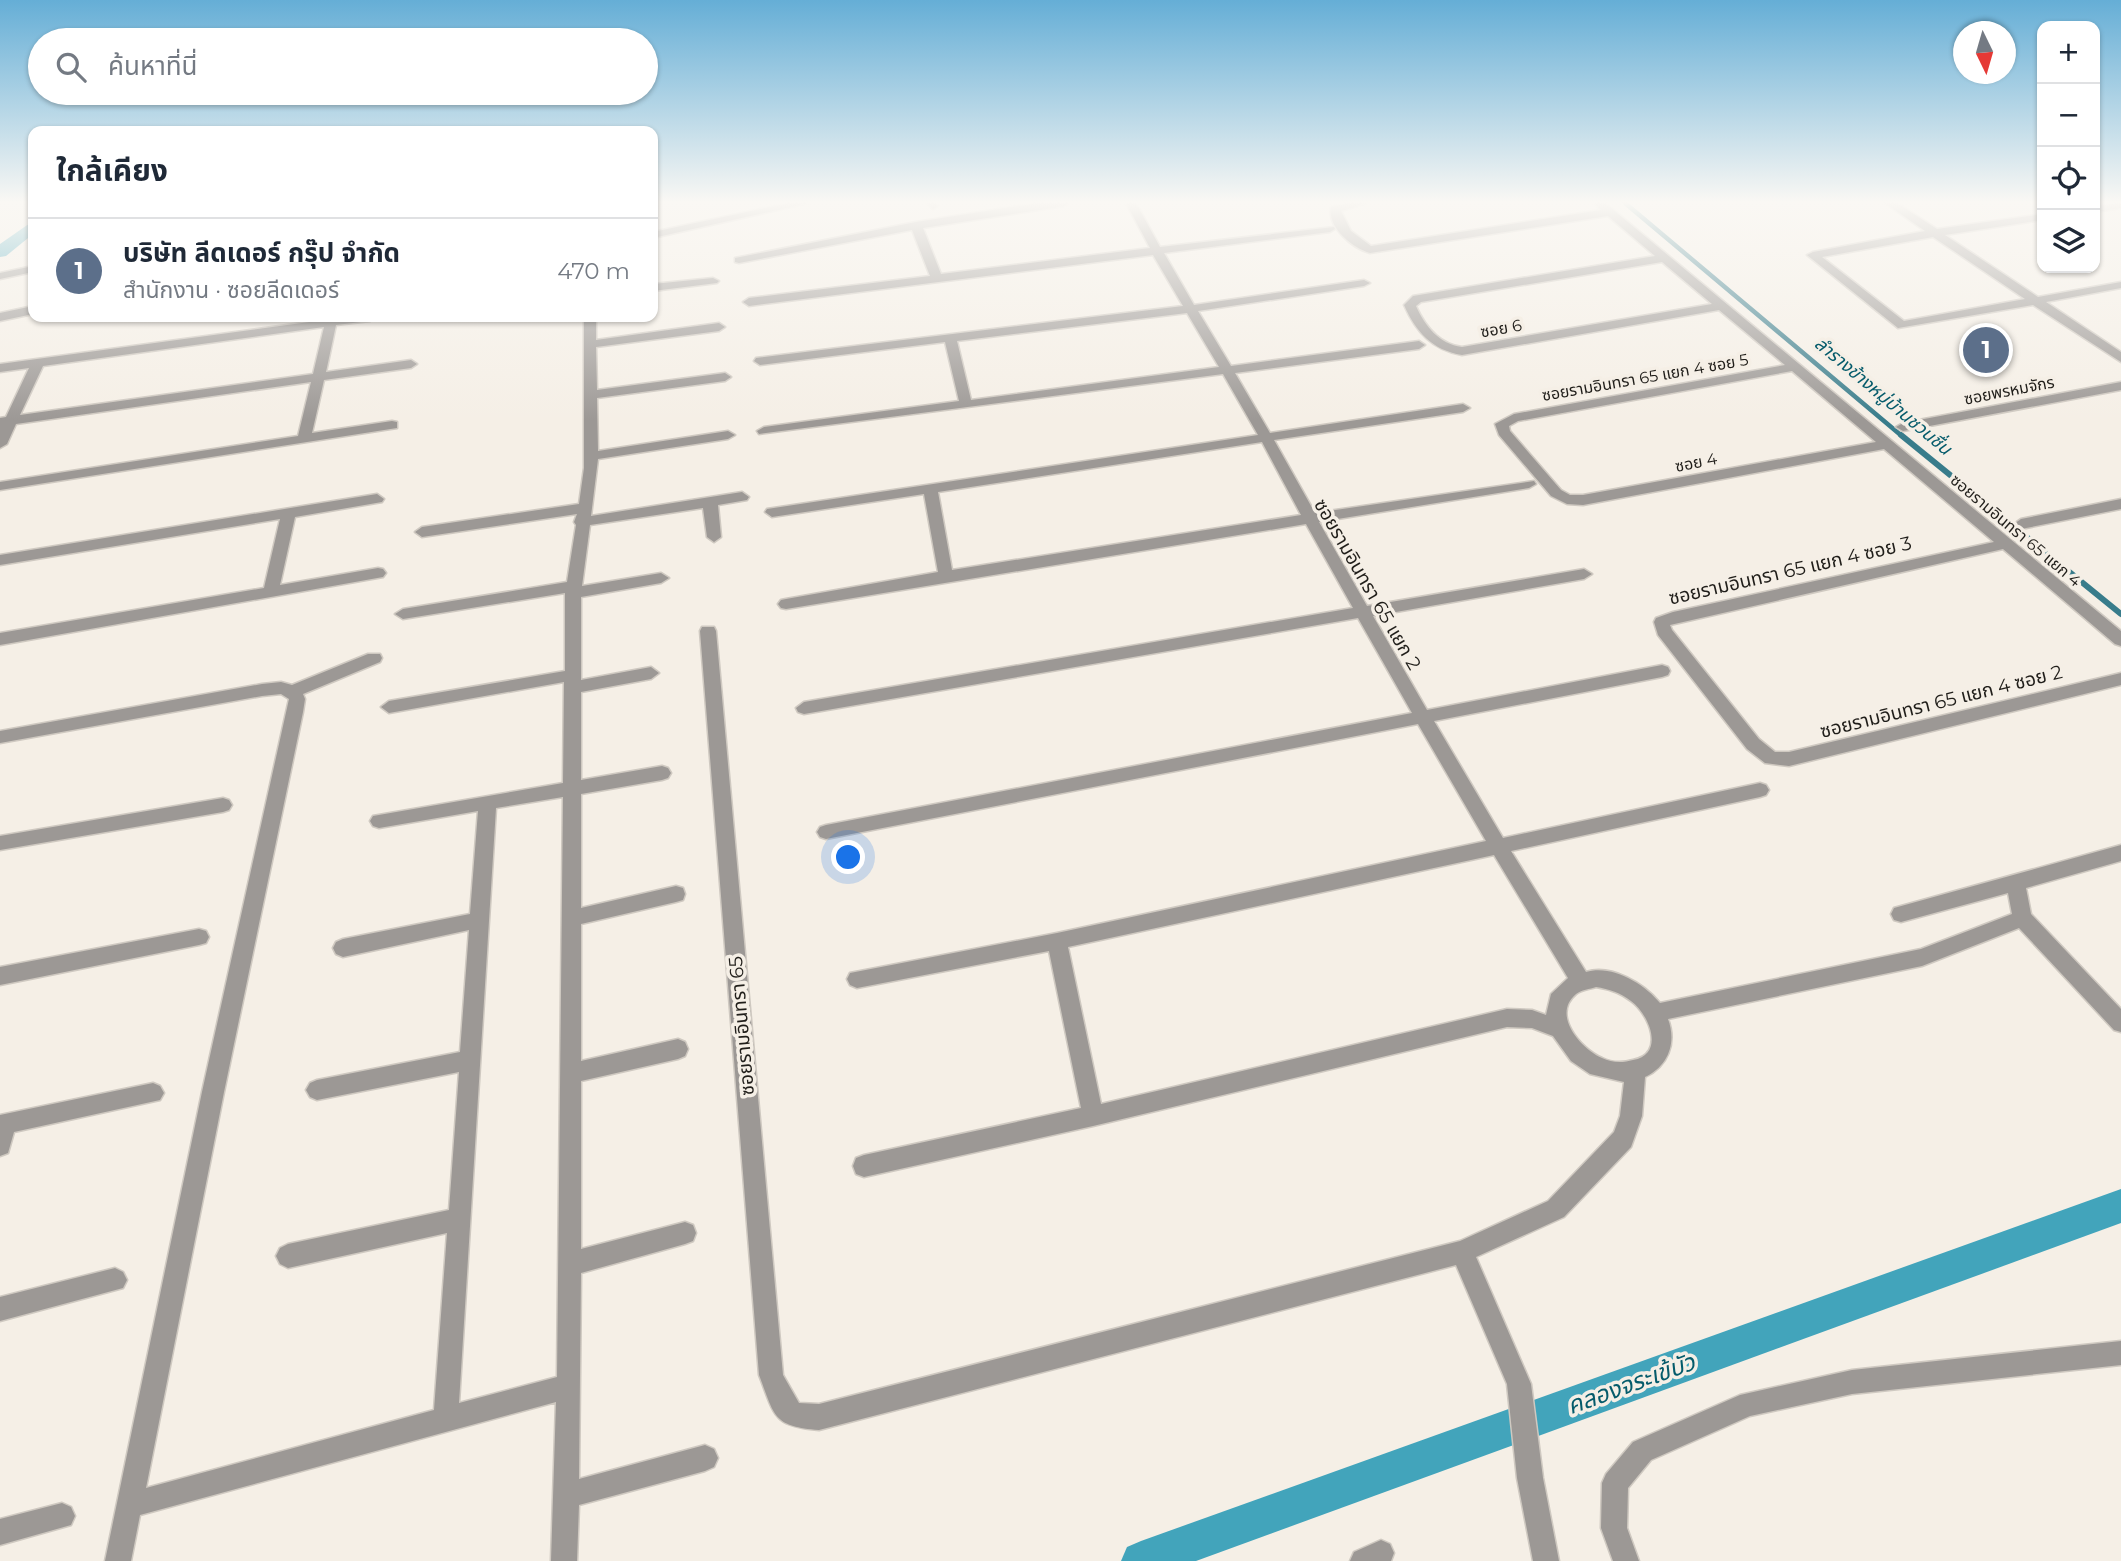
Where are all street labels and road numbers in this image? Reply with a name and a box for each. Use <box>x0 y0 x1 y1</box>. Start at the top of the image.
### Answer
street label: ซอย 6 <box>1479 315 1523 341</box>
street label: ซอยรามอินทรา 65 แยก 4 ซอย 5 <box>1540 350 1750 405</box>
street label: ซอยพรหมจักร <box>1962 372 2056 409</box>
street label: ซอย 4 <box>1673 449 1719 476</box>
street label: ซอยรามอินทรา 65 แยก 4 <box>1947 470 2085 591</box>
street label: ซอยรามอินทรา 65 แยก 2 <box>1309 495 1426 674</box>
street label: ซอยรามอินทรา 65 แยก 4 ซอย 3 <box>1666 531 1914 610</box>
street label: ซอยรามอินทรา 65 แยก 4 ซอย 2 <box>1818 660 2065 743</box>
street label: ซอยรามอินทรา 65 <box>724 955 759 1097</box>

